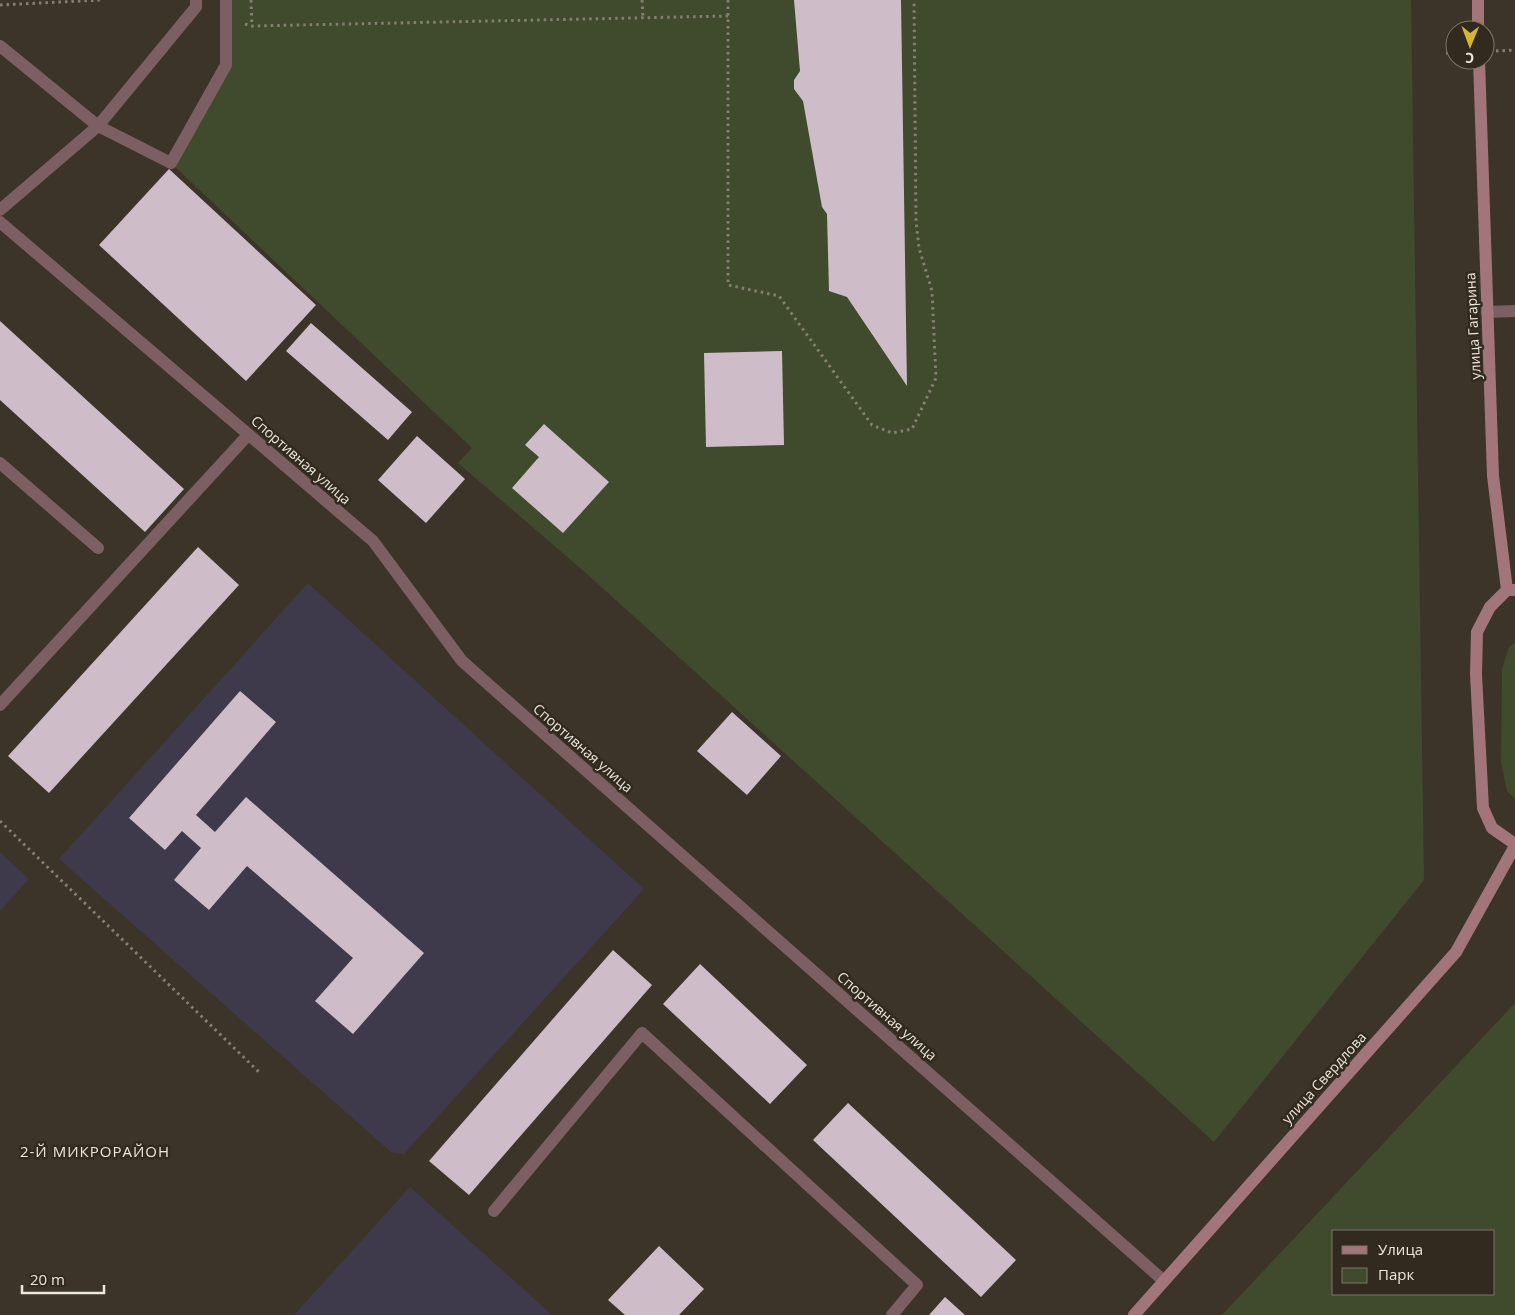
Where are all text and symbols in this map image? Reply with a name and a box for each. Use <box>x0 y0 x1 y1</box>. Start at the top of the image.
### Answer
north arrow <box>1445 20 1495 70</box>
text: С <box>1465 49 1474 68</box>
street label: улица Гагарина <box>1460 272 1485 380</box>
street label: Спортивная улица <box>247 411 355 508</box>
street label: Спортивная улица <box>529 699 637 796</box>
street label: Спортивная улица <box>833 967 941 1064</box>
street label: улица Свердлова <box>1277 1028 1370 1128</box>
district label: 2-Й МИКРОРАЙОН <box>20 1141 170 1161</box>
legend <box>1332 1230 1495 1295</box>
text: Улица <box>1378 1239 1423 1259</box>
scale bar <box>22 1262 105 1294</box>
text: Парк <box>1378 1264 1414 1284</box>
text: 20 m <box>30 1269 65 1289</box>

